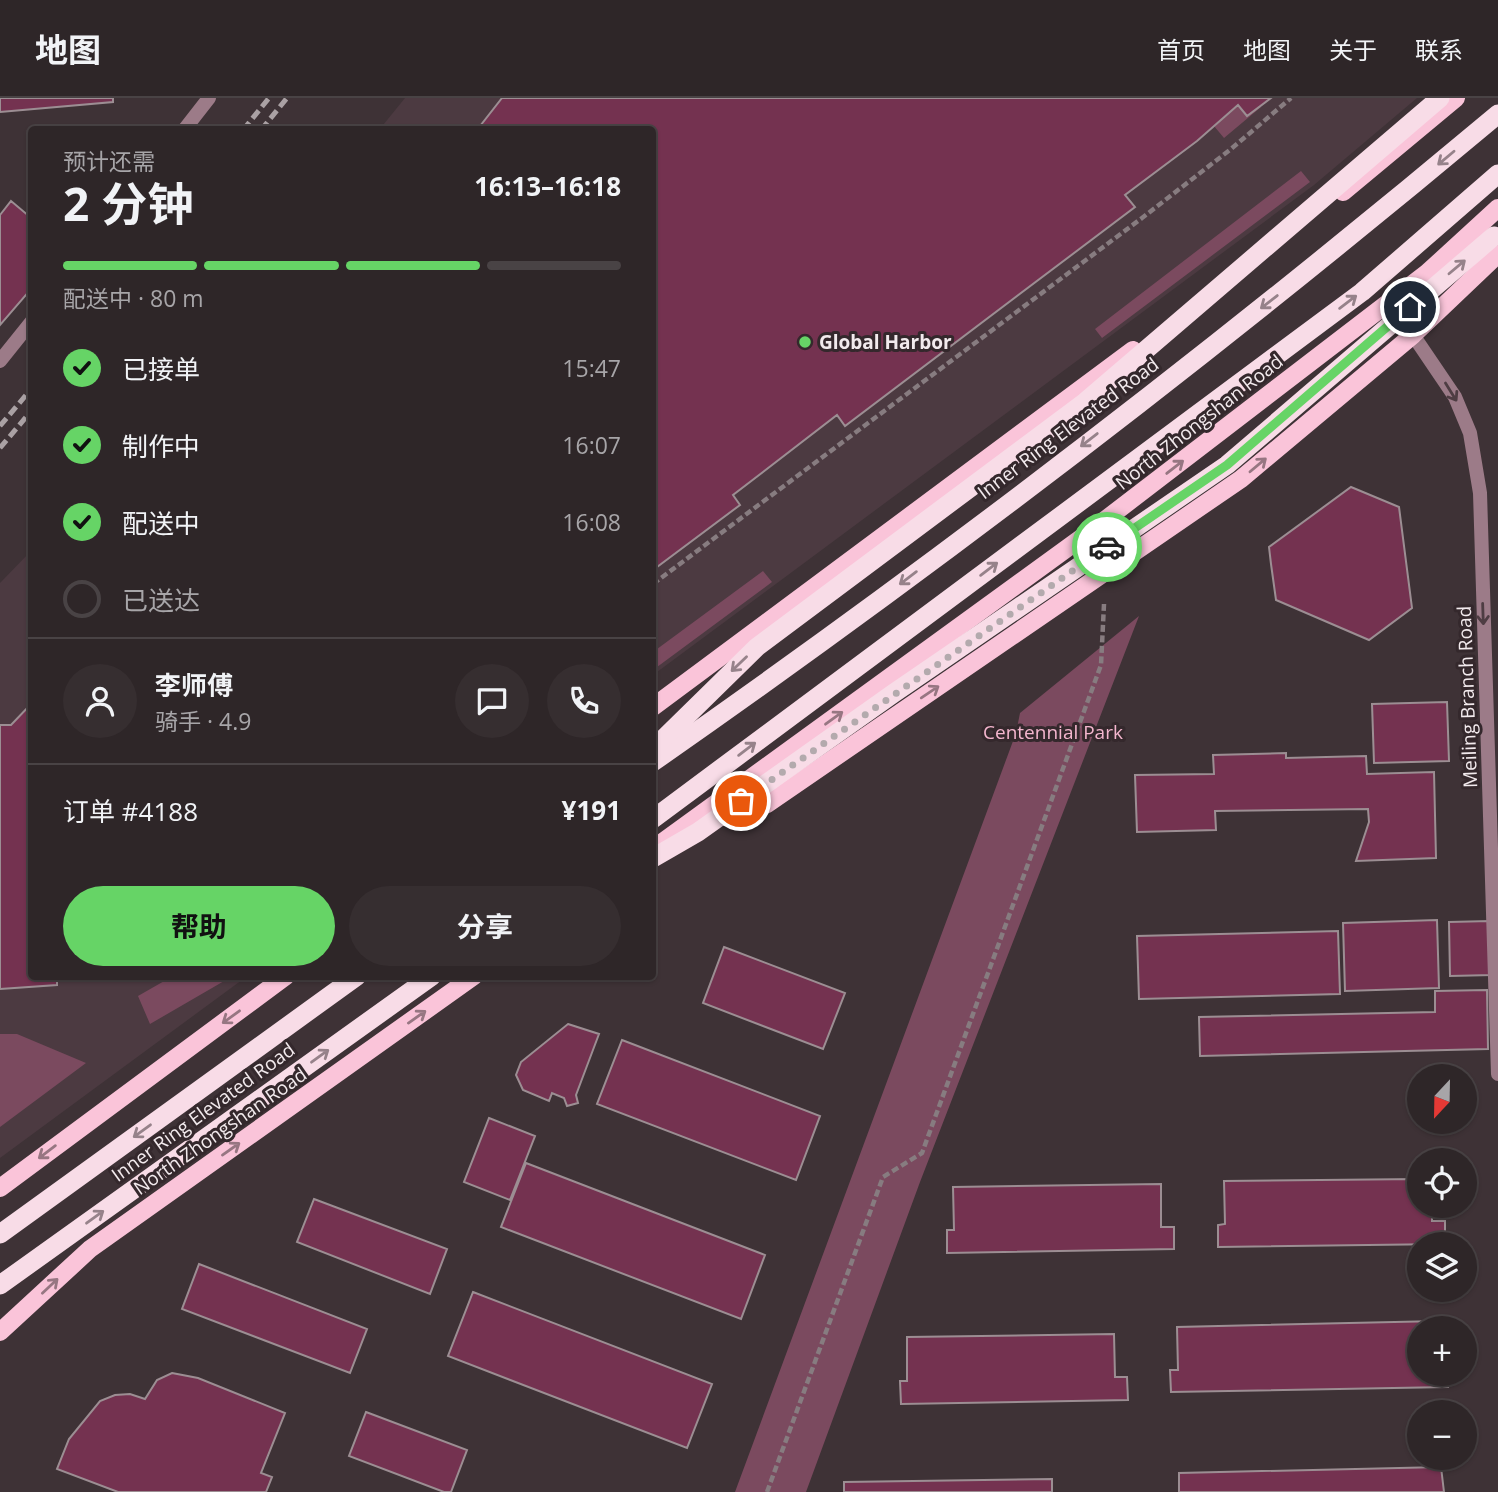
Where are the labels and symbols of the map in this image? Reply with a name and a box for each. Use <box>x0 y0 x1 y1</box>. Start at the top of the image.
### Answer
one-way arrow <box>1437 150 1455 166</box>
one-way arrow <box>1448 260 1466 276</box>
pin <box>1380 277 1440 337</box>
one-way arrow <box>1261 294 1279 309</box>
one-way arrow <box>1338 295 1357 309</box>
place label: Global Harbor <box>819 329 952 355</box>
marker: Global Harbor <box>797 334 813 350</box>
street label: North Zhongshan Road <box>1110 348 1288 496</box>
street label: Inner Ring Elevated Road <box>972 351 1164 505</box>
one-way arrow <box>1444 381 1458 401</box>
one-way arrow <box>1080 433 1099 448</box>
one-way arrow <box>1248 457 1266 473</box>
one-way arrow <box>1165 459 1183 474</box>
courier <box>1072 512 1142 582</box>
one-way arrow <box>979 562 998 577</box>
one-way arrow <box>899 570 917 585</box>
one-way arrow <box>1477 602 1490 625</box>
street label: Meiling Branch Road <box>1451 605 1483 789</box>
one-way arrow <box>731 656 748 673</box>
one-way arrow <box>920 685 939 699</box>
one-way arrow <box>824 711 843 725</box>
park label: Centennial Park <box>983 719 1123 745</box>
one-way arrow <box>737 742 756 756</box>
pin <box>711 771 771 831</box>
one-way arrow <box>222 1010 241 1024</box>
one-way arrow <box>407 1010 426 1024</box>
street label: Inner Ring Elevated Road <box>106 1037 300 1187</box>
one-way arrow <box>310 1049 329 1063</box>
street label: North Zhongshan Road <box>128 1061 312 1201</box>
north arrow <box>1407 1064 1477 1134</box>
one-way arrow <box>134 1124 152 1139</box>
one-way arrow <box>221 1142 240 1156</box>
one-way arrow <box>39 1144 57 1159</box>
one-way arrow <box>85 1210 104 1224</box>
one-way arrow <box>41 1278 59 1294</box>

